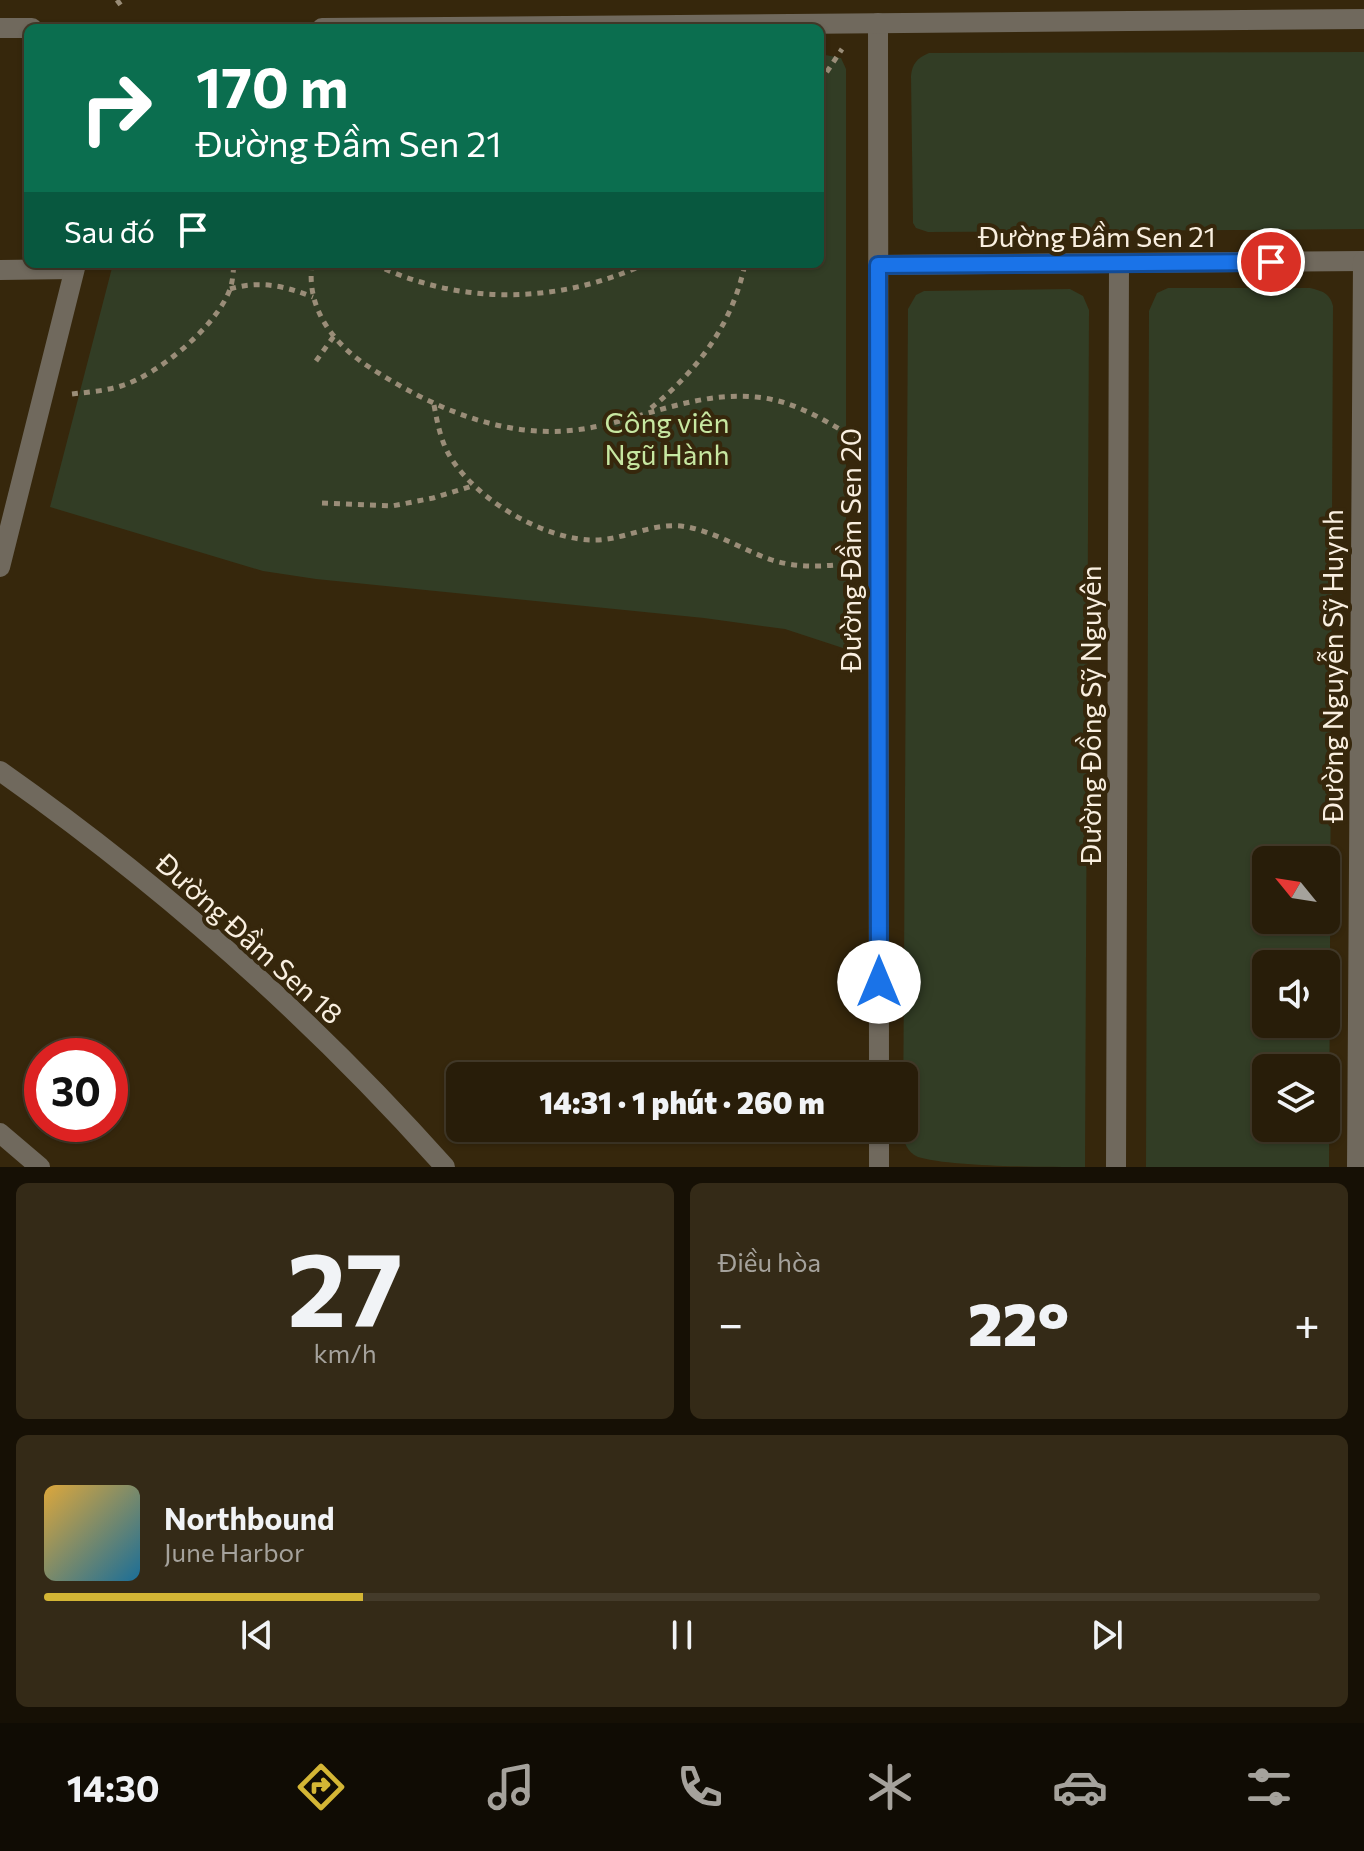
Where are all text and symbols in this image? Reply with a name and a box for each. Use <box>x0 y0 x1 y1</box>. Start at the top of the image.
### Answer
text: 170 m <box>196 51 349 120</box>
icon: right <box>64 56 168 160</box>
text: Đường Đầm Sen 21 <box>196 120 502 164</box>
icon: arrive <box>171 208 215 252</box>
text: Sau đó <box>64 212 155 249</box>
street label: Đường Đầm Sen 21 <box>977 219 1216 253</box>
pin <box>1237 228 1305 296</box>
icon: arrive <box>1249 240 1293 284</box>
park label: Công viên Ngũ Hành <box>605 405 729 471</box>
street label: Đường Đầm Sen 20 <box>833 428 867 673</box>
street label: Đường Nguyễn Sỹ Huynh <box>1315 509 1349 824</box>
street label: Đường Đồng Sỹ Nguyên <box>1073 566 1107 865</box>
street label: Đường Đầm Sen 18 <box>149 845 350 1031</box>
north arrow <box>1252 846 1340 934</box>
map controls <box>1252 846 1340 1142</box>
position arrow <box>837 940 921 1024</box>
button: sound <box>1252 950 1340 1038</box>
speed limit sign: 30 <box>24 1038 128 1142</box>
button: layers <box>1252 1054 1340 1142</box>
text: 14:31 · 1 phút · 260 m <box>539 1083 825 1120</box>
text: 27 <box>287 1221 403 1348</box>
text: Điều hòa <box>718 1246 821 1277</box>
text: 22° <box>968 1285 1069 1358</box>
text: − <box>718 1295 743 1349</box>
text: + <box>1294 1295 1320 1349</box>
text: km/h <box>313 1337 377 1368</box>
text: Northbound <box>164 1499 335 1536</box>
text: June Harbor <box>164 1536 304 1567</box>
icon: previous <box>235 1613 279 1657</box>
icon: pause <box>660 1613 704 1657</box>
icon: next <box>1085 1613 1129 1657</box>
icon: directions <box>293 1759 349 1815</box>
icon: music <box>483 1759 539 1815</box>
icon: phone <box>672 1759 728 1815</box>
icon: climate <box>862 1759 918 1815</box>
icon: car <box>1052 1759 1108 1815</box>
icon: filters <box>1241 1759 1297 1815</box>
text: 14:30 <box>67 1765 160 1809</box>

